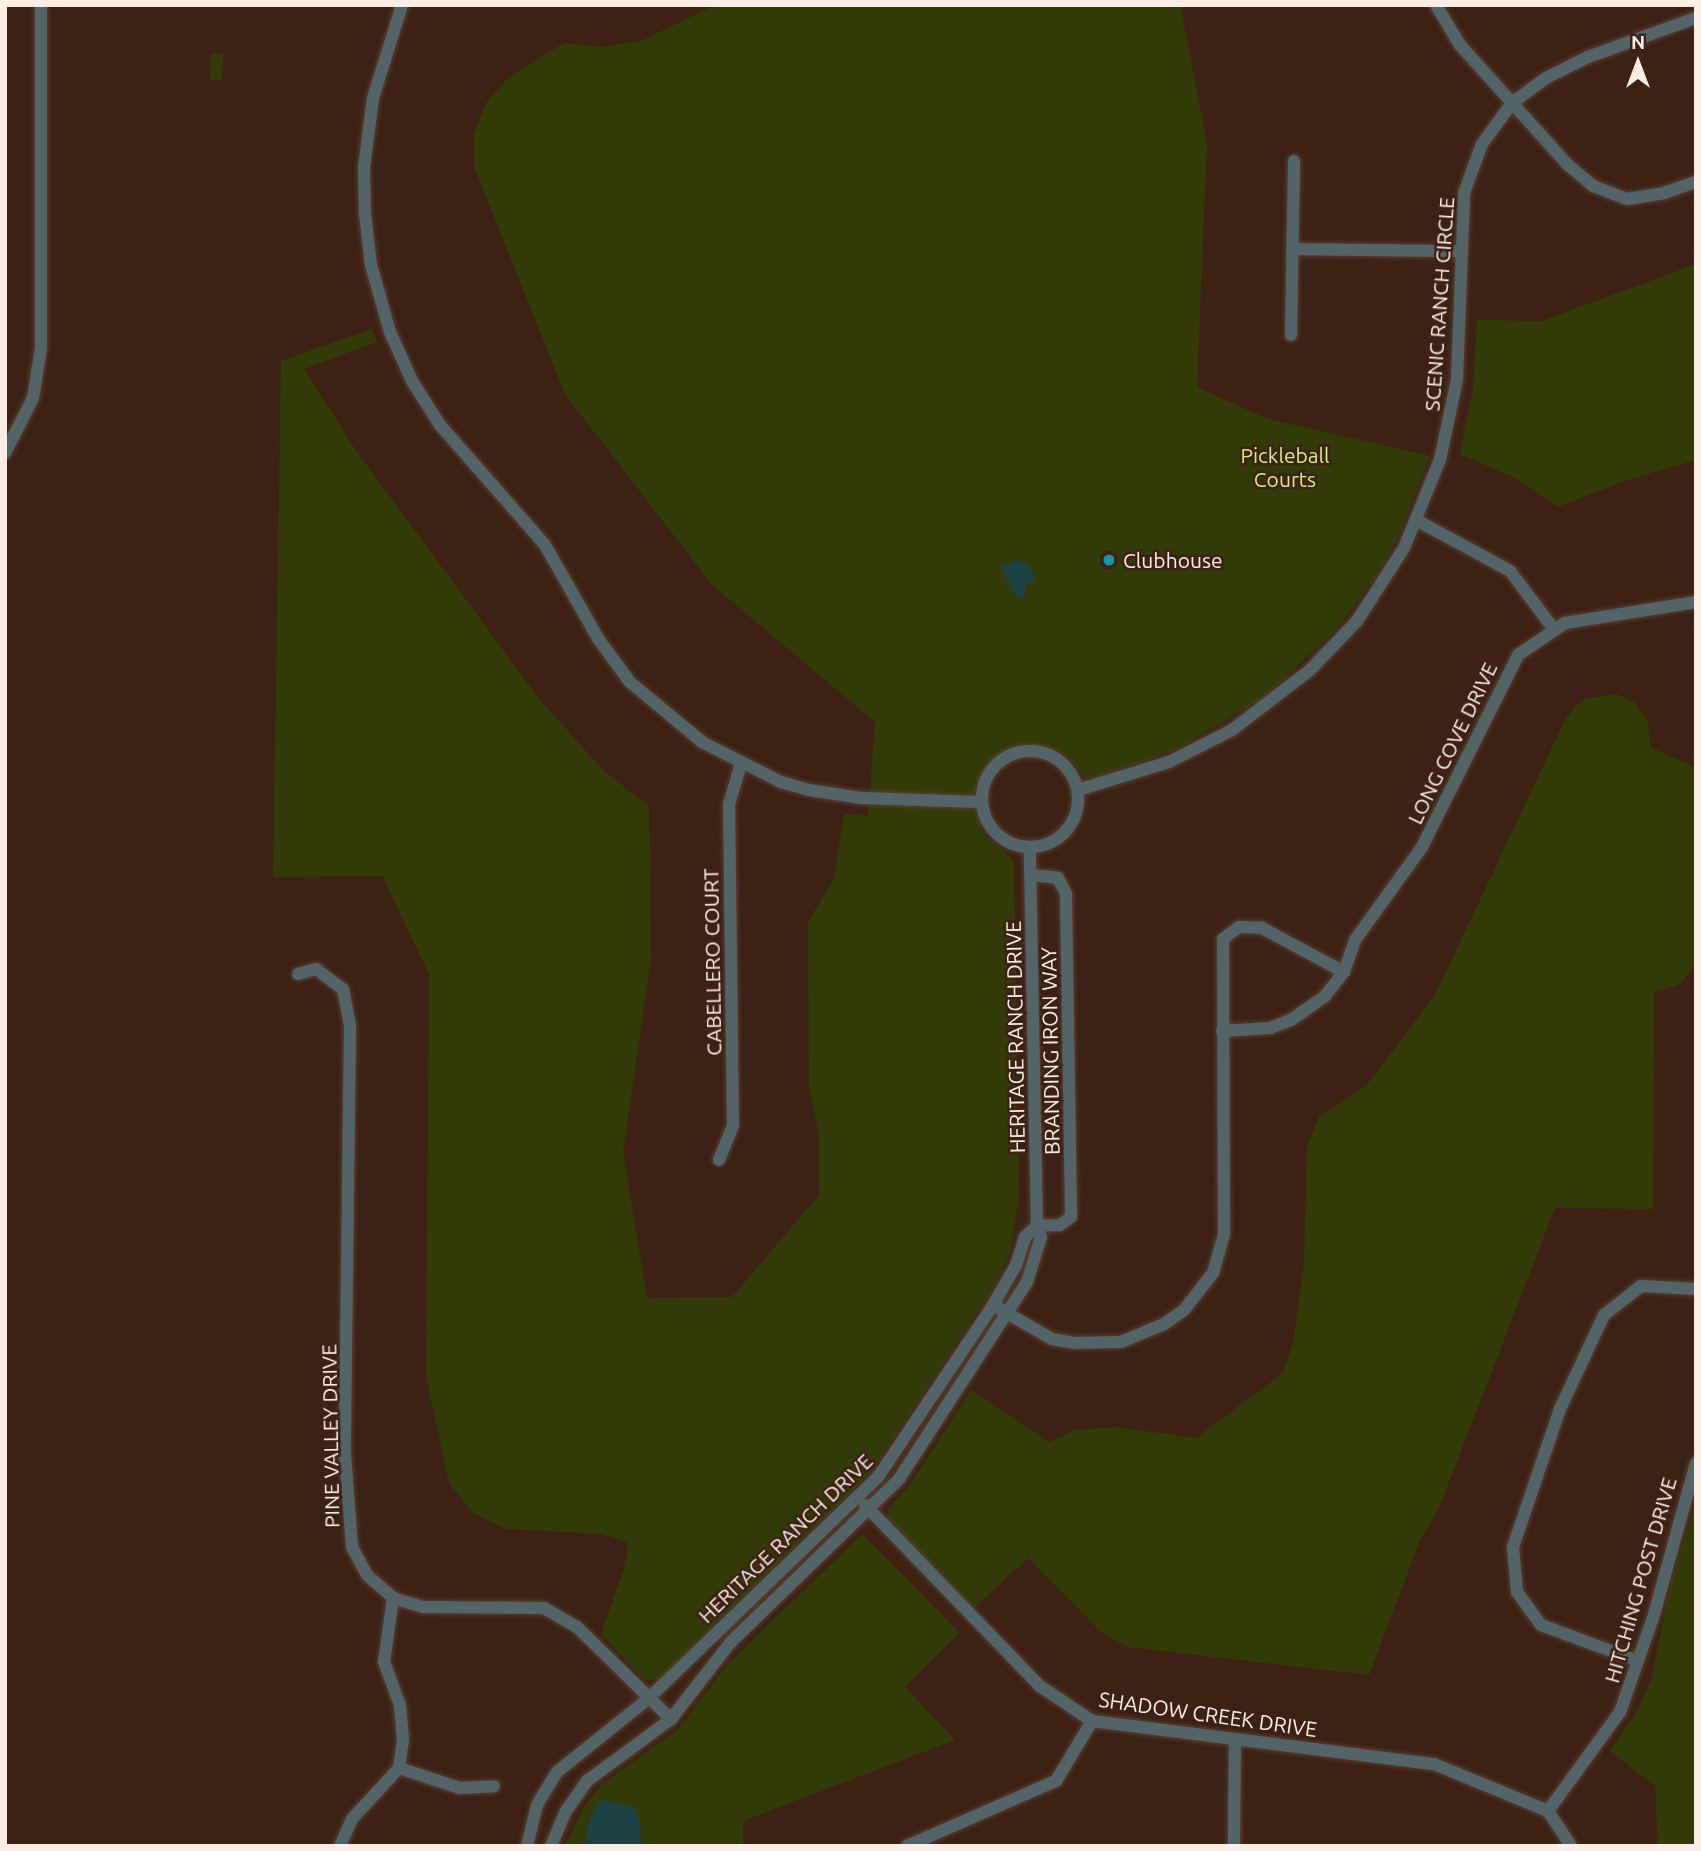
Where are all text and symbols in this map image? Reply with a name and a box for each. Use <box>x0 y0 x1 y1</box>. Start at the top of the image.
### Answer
north arrow <box>1603 28 1673 98</box>
text: N <box>1631 31 1645 53</box>
street label: SCENIC RANCH CIRCLE <box>1419 196 1459 412</box>
park label: Pickleball Courts <box>1240 442 1330 492</box>
place label: Clubhouse <box>1123 547 1223 573</box>
marker: Clubhouse <box>1101 552 1117 568</box>
street label: LONG COVE DRIVE <box>1402 658 1502 828</box>
street label: CABELLERO COURT <box>698 868 726 1056</box>
street label: HERITAGE RANCH DRIVE <box>1000 921 1030 1153</box>
street label: BRANDING IRON WAY <box>1036 947 1064 1155</box>
street label: PINE VALLEY DRIVE <box>316 1344 344 1528</box>
street label: HERITAGE RANCH DRIVE <box>693 1448 877 1628</box>
street label: HITCHING POST DRIVE <box>1599 1474 1681 1686</box>
street label: SHADOW CREEK DRIVE <box>1097 1686 1319 1742</box>

